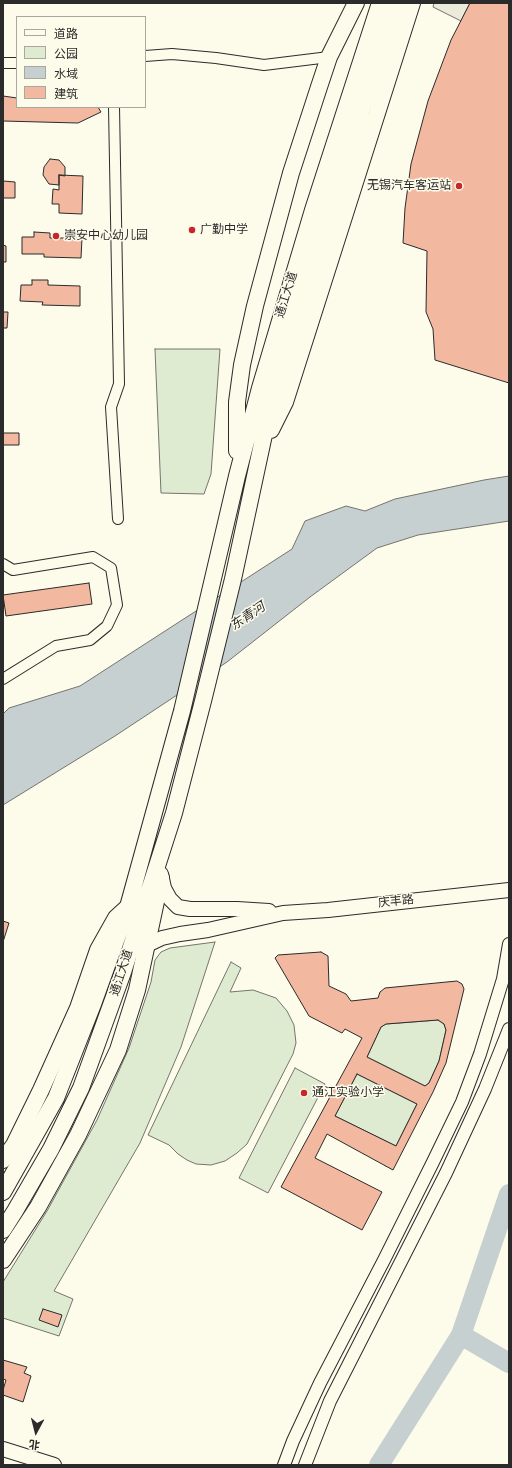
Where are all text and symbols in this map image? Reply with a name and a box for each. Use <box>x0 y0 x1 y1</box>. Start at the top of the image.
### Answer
legend <box>16 16 146 108</box>
text: 道路 <box>54 27 78 41</box>
text: 公园 <box>54 47 78 61</box>
text: 水域 <box>54 67 78 81</box>
text: 建筑 <box>54 87 78 101</box>
place label: 无锡汽车客运站 <box>367 179 451 193</box>
marker: 无锡汽车客运站 <box>454 181 464 191</box>
place label: 广勤中学 <box>200 223 248 237</box>
marker: 广勤中学 <box>187 225 197 235</box>
place label: 崇安中心幼儿园 <box>64 229 148 243</box>
marker: 崇安中心幼儿园 <box>51 231 61 241</box>
street label: 通江大道 <box>273 270 301 320</box>
water label: 东青河 <box>227 600 269 634</box>
street label: 庆丰路 <box>377 893 415 911</box>
street label: 通江大道 <box>108 948 136 998</box>
place label: 通江实验小学 <box>312 1086 384 1100</box>
marker: 通江实验小学 <box>299 1088 309 1098</box>
north arrow <box>16 1412 56 1452</box>
text: 北 <box>28 1437 41 1452</box>

